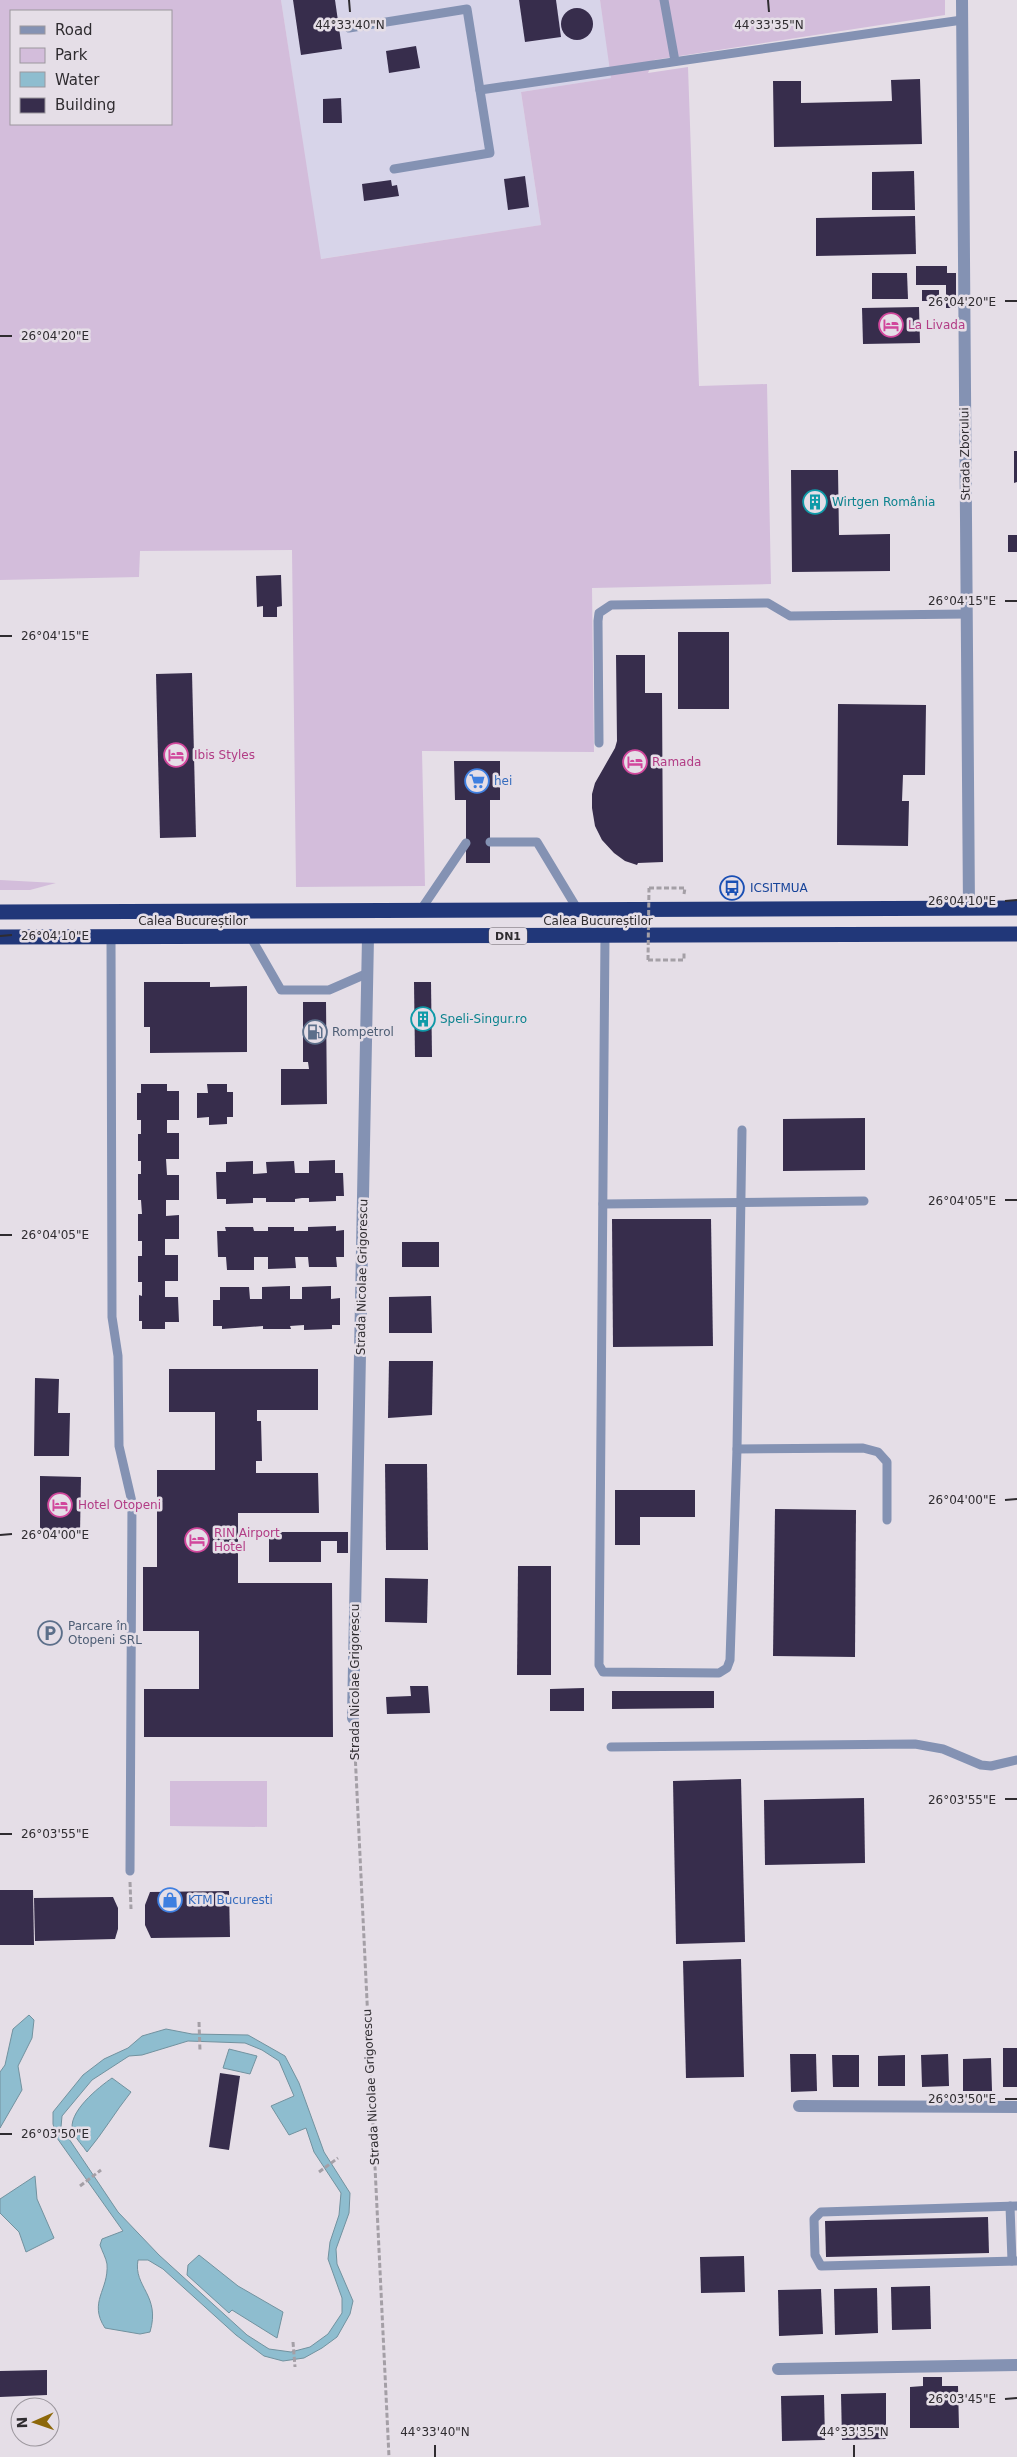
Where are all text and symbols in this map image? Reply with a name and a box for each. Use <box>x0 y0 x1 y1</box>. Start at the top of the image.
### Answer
legend <box>10 10 172 125</box>
text: 44°33'40"N <box>315 18 385 32</box>
text: 44°33'35"N <box>734 18 804 32</box>
text: Road <box>55 21 93 39</box>
text: Park <box>55 46 88 64</box>
text: Water <box>55 71 100 89</box>
text: Building <box>55 96 116 114</box>
text: 26°04'20"E <box>928 295 996 309</box>
hotel icon: La Livada <box>878 312 904 338</box>
place label: La Livada <box>908 318 965 332</box>
text: 26°04'20"E <box>21 329 89 343</box>
street label: Strada Zborului <box>957 407 973 501</box>
building icon: Wirtgen România <box>802 489 828 515</box>
place label: Wirtgen România <box>832 495 935 509</box>
text: 26°04'15"E <box>928 594 996 608</box>
text: 26°04'15"E <box>21 629 89 643</box>
hotel icon: Ibis Styles <box>163 742 189 768</box>
place label: Ibis Styles <box>194 748 255 762</box>
hotel icon: Ramada <box>622 749 648 775</box>
place label: Ramada <box>652 755 701 769</box>
supermarket icon: hei <box>464 768 490 794</box>
place label: hei <box>494 774 512 788</box>
bus stop icon: ICSITMUA <box>719 875 745 901</box>
place label: ICSITMUA <box>750 881 809 895</box>
text: 26°04'10"E <box>928 894 996 908</box>
street label: Calea Bucureștilor <box>138 914 248 928</box>
street label: Calea Bucureștilor <box>543 914 653 928</box>
road number: DN1 <box>489 928 527 944</box>
text: 26°04'10"E <box>21 929 89 943</box>
building icon: Speli-Singur.ro <box>410 1006 436 1032</box>
place label: Speli-Singur.ro <box>440 1012 527 1026</box>
fuel station icon: Rompetrol <box>302 1019 328 1045</box>
place label: Rompetrol <box>332 1025 394 1039</box>
text: 26°04'05"E <box>928 1194 996 1208</box>
street label: Strada Nicolae Grigorescu <box>354 1199 370 1355</box>
text: 26°04'05"E <box>21 1228 89 1242</box>
hotel icon: Hotel Otopeni <box>47 1492 73 1518</box>
text: 26°04'00"E <box>928 1493 996 1507</box>
place label: Hotel Otopeni <box>78 1498 161 1512</box>
place label: RIN Airport Hotel <box>214 1526 280 1554</box>
hotel icon: RIN Airport Hotel <box>184 1527 210 1553</box>
text: 26°04'00"E <box>21 1528 89 1542</box>
street label: Strada Nicolae Grigorescu <box>348 1604 362 1760</box>
place label: Parcare în Otopeni SRL <box>68 1619 142 1647</box>
parking icon: Parcare în Otopeni SRL <box>37 1620 63 1646</box>
text: 26°03'55"E <box>928 1793 996 1807</box>
text: 26°03'55"E <box>21 1827 89 1841</box>
shop icon: KTM Bucuresti <box>157 1887 183 1913</box>
place label: KTM Bucuresti <box>188 1893 273 1907</box>
street label: Strada Nicolae Grigorescu <box>360 2008 382 2166</box>
text: 26°03'50"E <box>928 2092 996 2106</box>
text: 26°03'50"E <box>21 2127 89 2141</box>
text: 26°03'45"E <box>928 2392 996 2406</box>
north arrow <box>10 2397 60 2447</box>
text: N <box>14 2416 30 2429</box>
text: 44°33'40"N <box>400 2425 470 2439</box>
text: 44°33'35"N <box>819 2425 889 2439</box>

